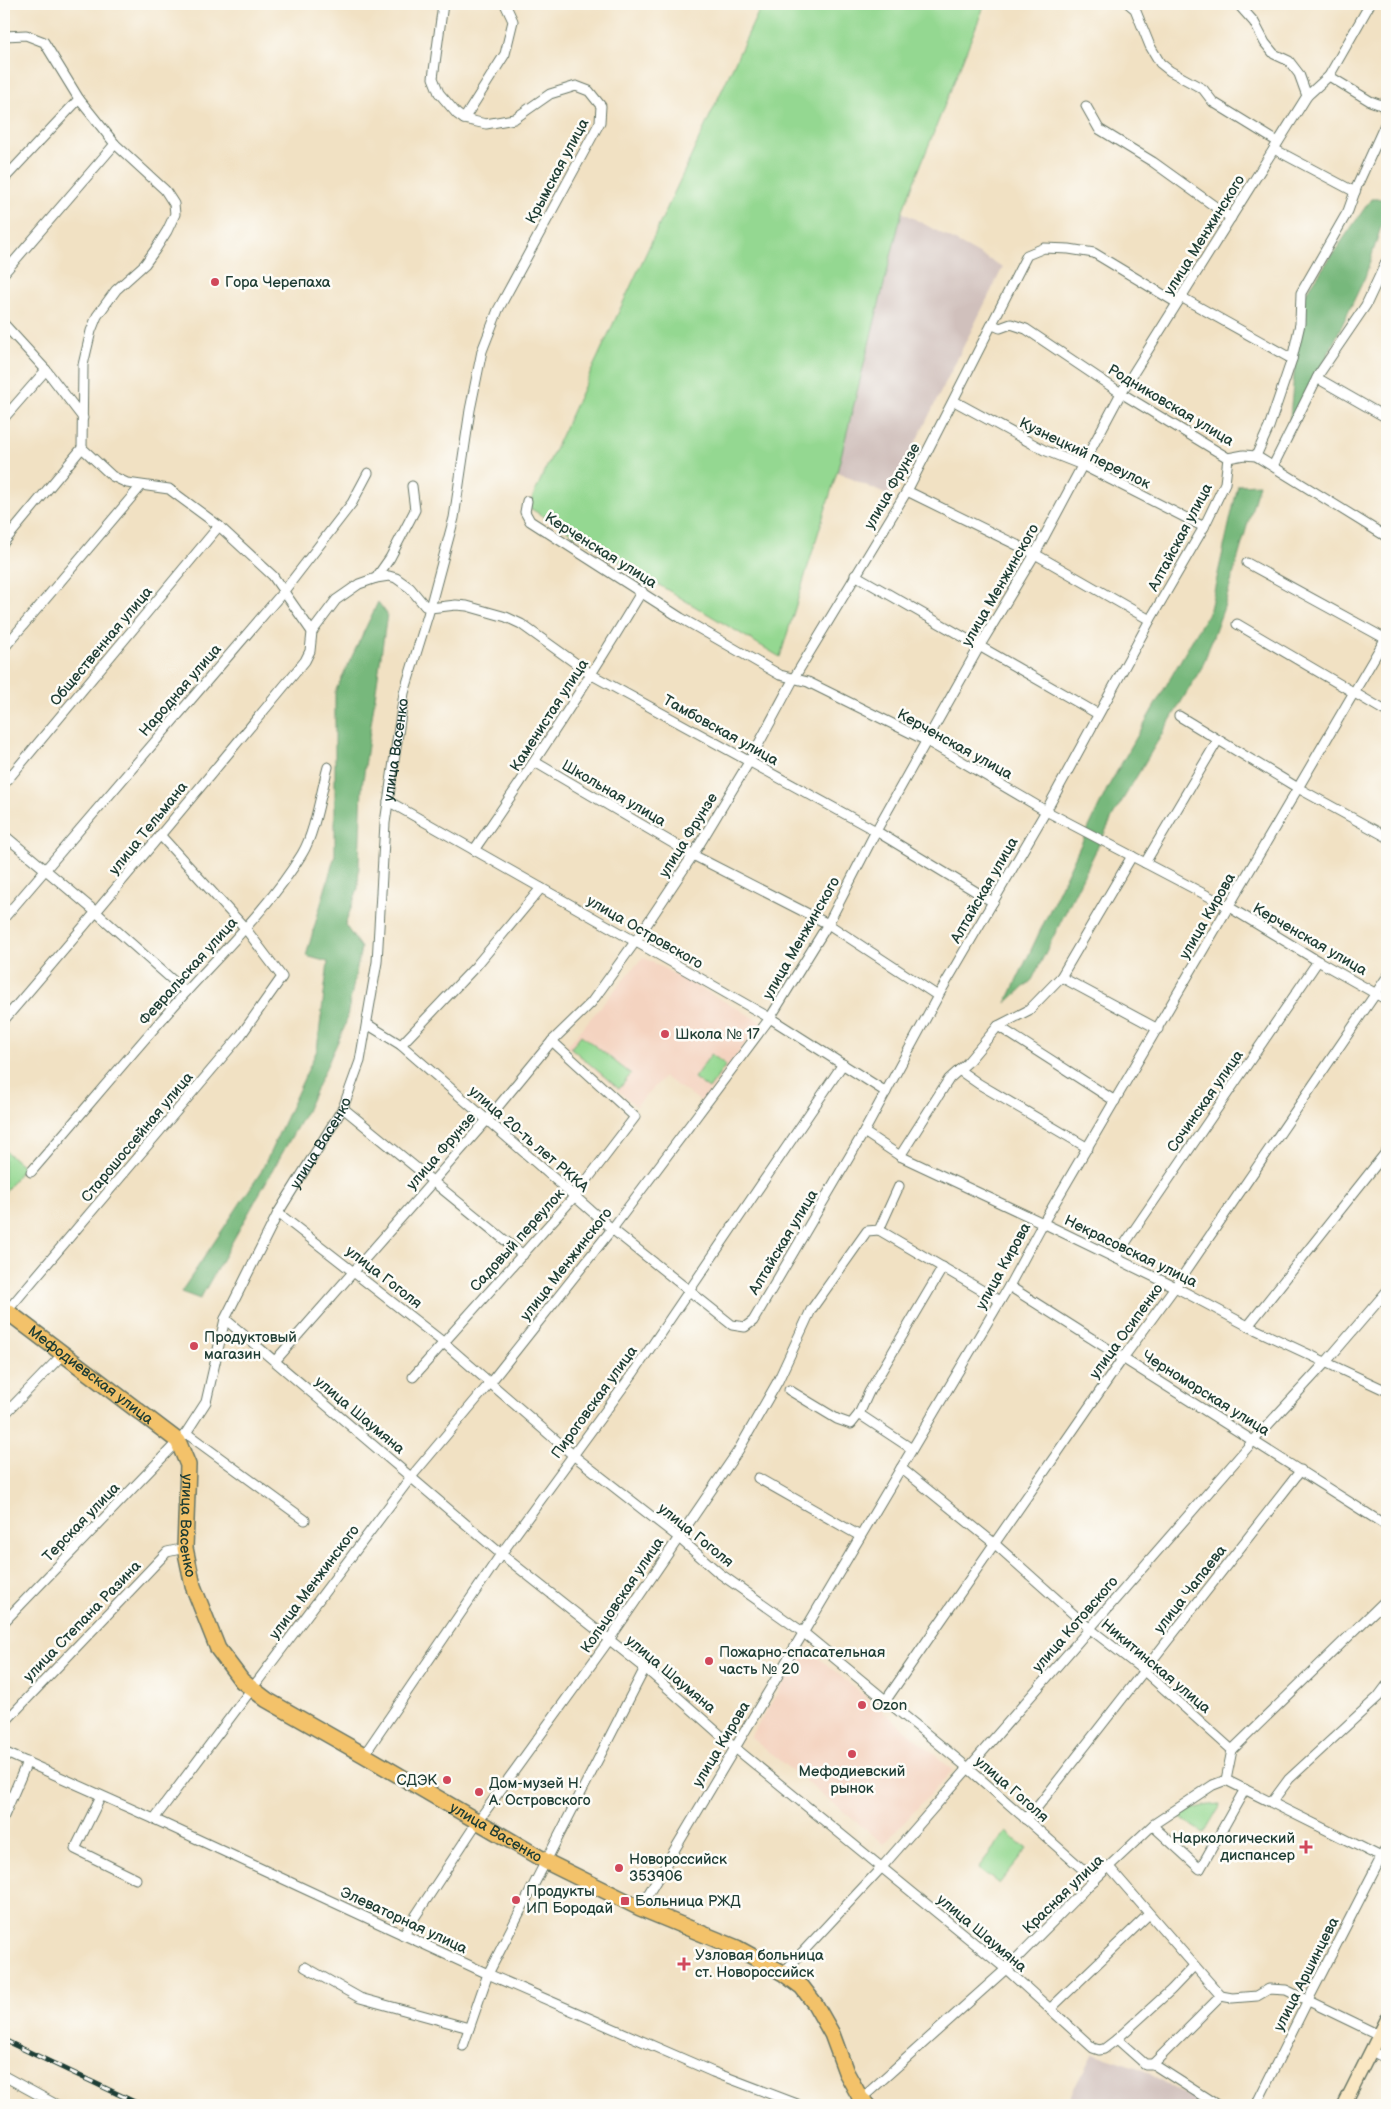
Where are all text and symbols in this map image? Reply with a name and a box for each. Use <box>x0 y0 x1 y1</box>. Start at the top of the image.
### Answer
street label: Крымская улица <box>522 115 593 227</box>
street label: улица Менжинского <box>1160 171 1249 299</box>
place label: Гора Черепаха <box>225 273 331 292</box>
marker: Гора Черепаха <box>209 276 221 288</box>
street label: Родниковская улица <box>1104 360 1238 451</box>
street label: Кузнецкий переулок <box>1016 413 1153 493</box>
street label: улица Фрунзе <box>860 440 925 533</box>
street label: Алтайская улица <box>1144 480 1217 595</box>
street label: Керченская улица <box>541 508 661 593</box>
street label: улица Менжинского <box>958 520 1043 650</box>
street label: Общественная улица <box>46 583 157 710</box>
street label: Народная улица <box>135 640 226 740</box>
street label: Каменистая улица <box>506 655 593 775</box>
street label: Тамбовская улица <box>660 691 782 770</box>
street label: улица Васенко <box>379 697 413 803</box>
street label: Керченская улица <box>894 705 1016 784</box>
street label: Школьная улица <box>558 756 669 831</box>
street label: улица Тельмана <box>105 778 192 879</box>
street label: улица Фрунзе <box>655 789 722 881</box>
street label: Алтайская улица <box>946 834 1023 948</box>
street label: улица Кирова <box>1175 870 1240 963</box>
street label: улица Менжинского <box>759 873 844 1003</box>
street label: улица Островского <box>583 891 706 974</box>
street label: Керченская улица <box>1249 899 1370 980</box>
street label: Февральская улица <box>135 913 242 1029</box>
place label: Школа № 17 <box>675 1025 760 1044</box>
marker: Школа № 17 <box>659 1028 671 1040</box>
street label: Сочинская улица <box>1163 1046 1248 1156</box>
street label: Старошоссейная улица <box>77 1068 198 1206</box>
street label: улица 20-ть лет РККА <box>465 1082 593 1197</box>
street label: улица Васенко <box>286 1095 356 1193</box>
street label: улица Фрунзе <box>403 1109 480 1194</box>
street label: Садовый переулок <box>466 1185 569 1296</box>
street label: Алтайская улица <box>744 1186 822 1299</box>
street label: улица Менжинского <box>516 1204 617 1325</box>
street label: Некрасовская улица <box>1061 1211 1201 1292</box>
street label: улица Кирова <box>972 1219 1035 1313</box>
street label: улица Гоголя <box>342 1242 426 1313</box>
street label: улица Осипенко <box>1085 1280 1167 1383</box>
street label: Мефодиевская улица <box>24 1322 157 1429</box>
place label: Продуктовый магазин <box>204 1328 297 1364</box>
marker: Продуктовый магазин <box>188 1340 200 1352</box>
street label: Пироговская улица <box>547 1342 642 1462</box>
street label: Черноморская улица <box>1138 1346 1273 1441</box>
street label: улица Шаумяна <box>311 1372 409 1459</box>
street label: улица Васенко <box>175 1473 200 1579</box>
street label: Терская улица <box>39 1478 124 1566</box>
street label: улица Гоголя <box>654 1499 737 1572</box>
street label: улица Менжинского <box>265 1521 364 1643</box>
street label: Кольцовская улица <box>577 1534 668 1657</box>
street label: улица Чапаева <box>1150 1541 1231 1637</box>
street label: улица Степана Разина <box>20 1557 145 1686</box>
street label: улица Котовского <box>1028 1572 1122 1676</box>
street label: Никитинская улица <box>1097 1615 1215 1718</box>
street label: улица Шаумяна <box>622 1631 720 1718</box>
place label: Пожарно-спасательная часть № 20 <box>719 1643 885 1679</box>
marker: Пожарно-спасательная часть № 20 <box>703 1655 715 1667</box>
place label: Ozon <box>872 1696 907 1715</box>
street label: улица Кирова <box>688 1698 755 1791</box>
marker: Ozon <box>856 1699 868 1711</box>
marker: Мефодиевский рынок <box>846 1748 858 1760</box>
street label: улица Гоголя <box>971 1752 1053 1827</box>
place label: Мефодиевский рынок <box>799 1762 905 1798</box>
place label: СДЭК <box>396 1771 437 1790</box>
marker: СДЭК <box>441 1774 453 1786</box>
place label: Дом-музей Н. А. Островского <box>488 1774 591 1810</box>
marker: Дом-музей Н. А. Островского <box>473 1786 485 1798</box>
street label: улица Васенко <box>446 1798 546 1867</box>
place label: Наркологический диспансер <box>1172 1829 1296 1865</box>
marker: Наркологический диспансер <box>1299 1840 1313 1854</box>
place label: Новороссийск 353906 <box>629 1850 727 1886</box>
street label: Красная улица <box>1019 1851 1108 1938</box>
marker: Новороссийск 353906 <box>613 1862 625 1874</box>
place label: Продукты ИП Бородай <box>526 1882 613 1918</box>
street label: Элеваторная улица <box>337 1883 470 1958</box>
street label: улица Шаумяна <box>933 1890 1031 1977</box>
place label: Больница РЖД <box>635 1892 741 1911</box>
marker: Продукты ИП Бородай <box>510 1894 522 1906</box>
marker: Больница РЖД <box>619 1895 631 1907</box>
street label: улица Аршинцева <box>1270 1914 1343 2034</box>
place label: Узловая больница ст. Новороссийск <box>695 1946 824 1982</box>
marker: Узловая больница ст. Новороссийск <box>677 1957 691 1971</box>

